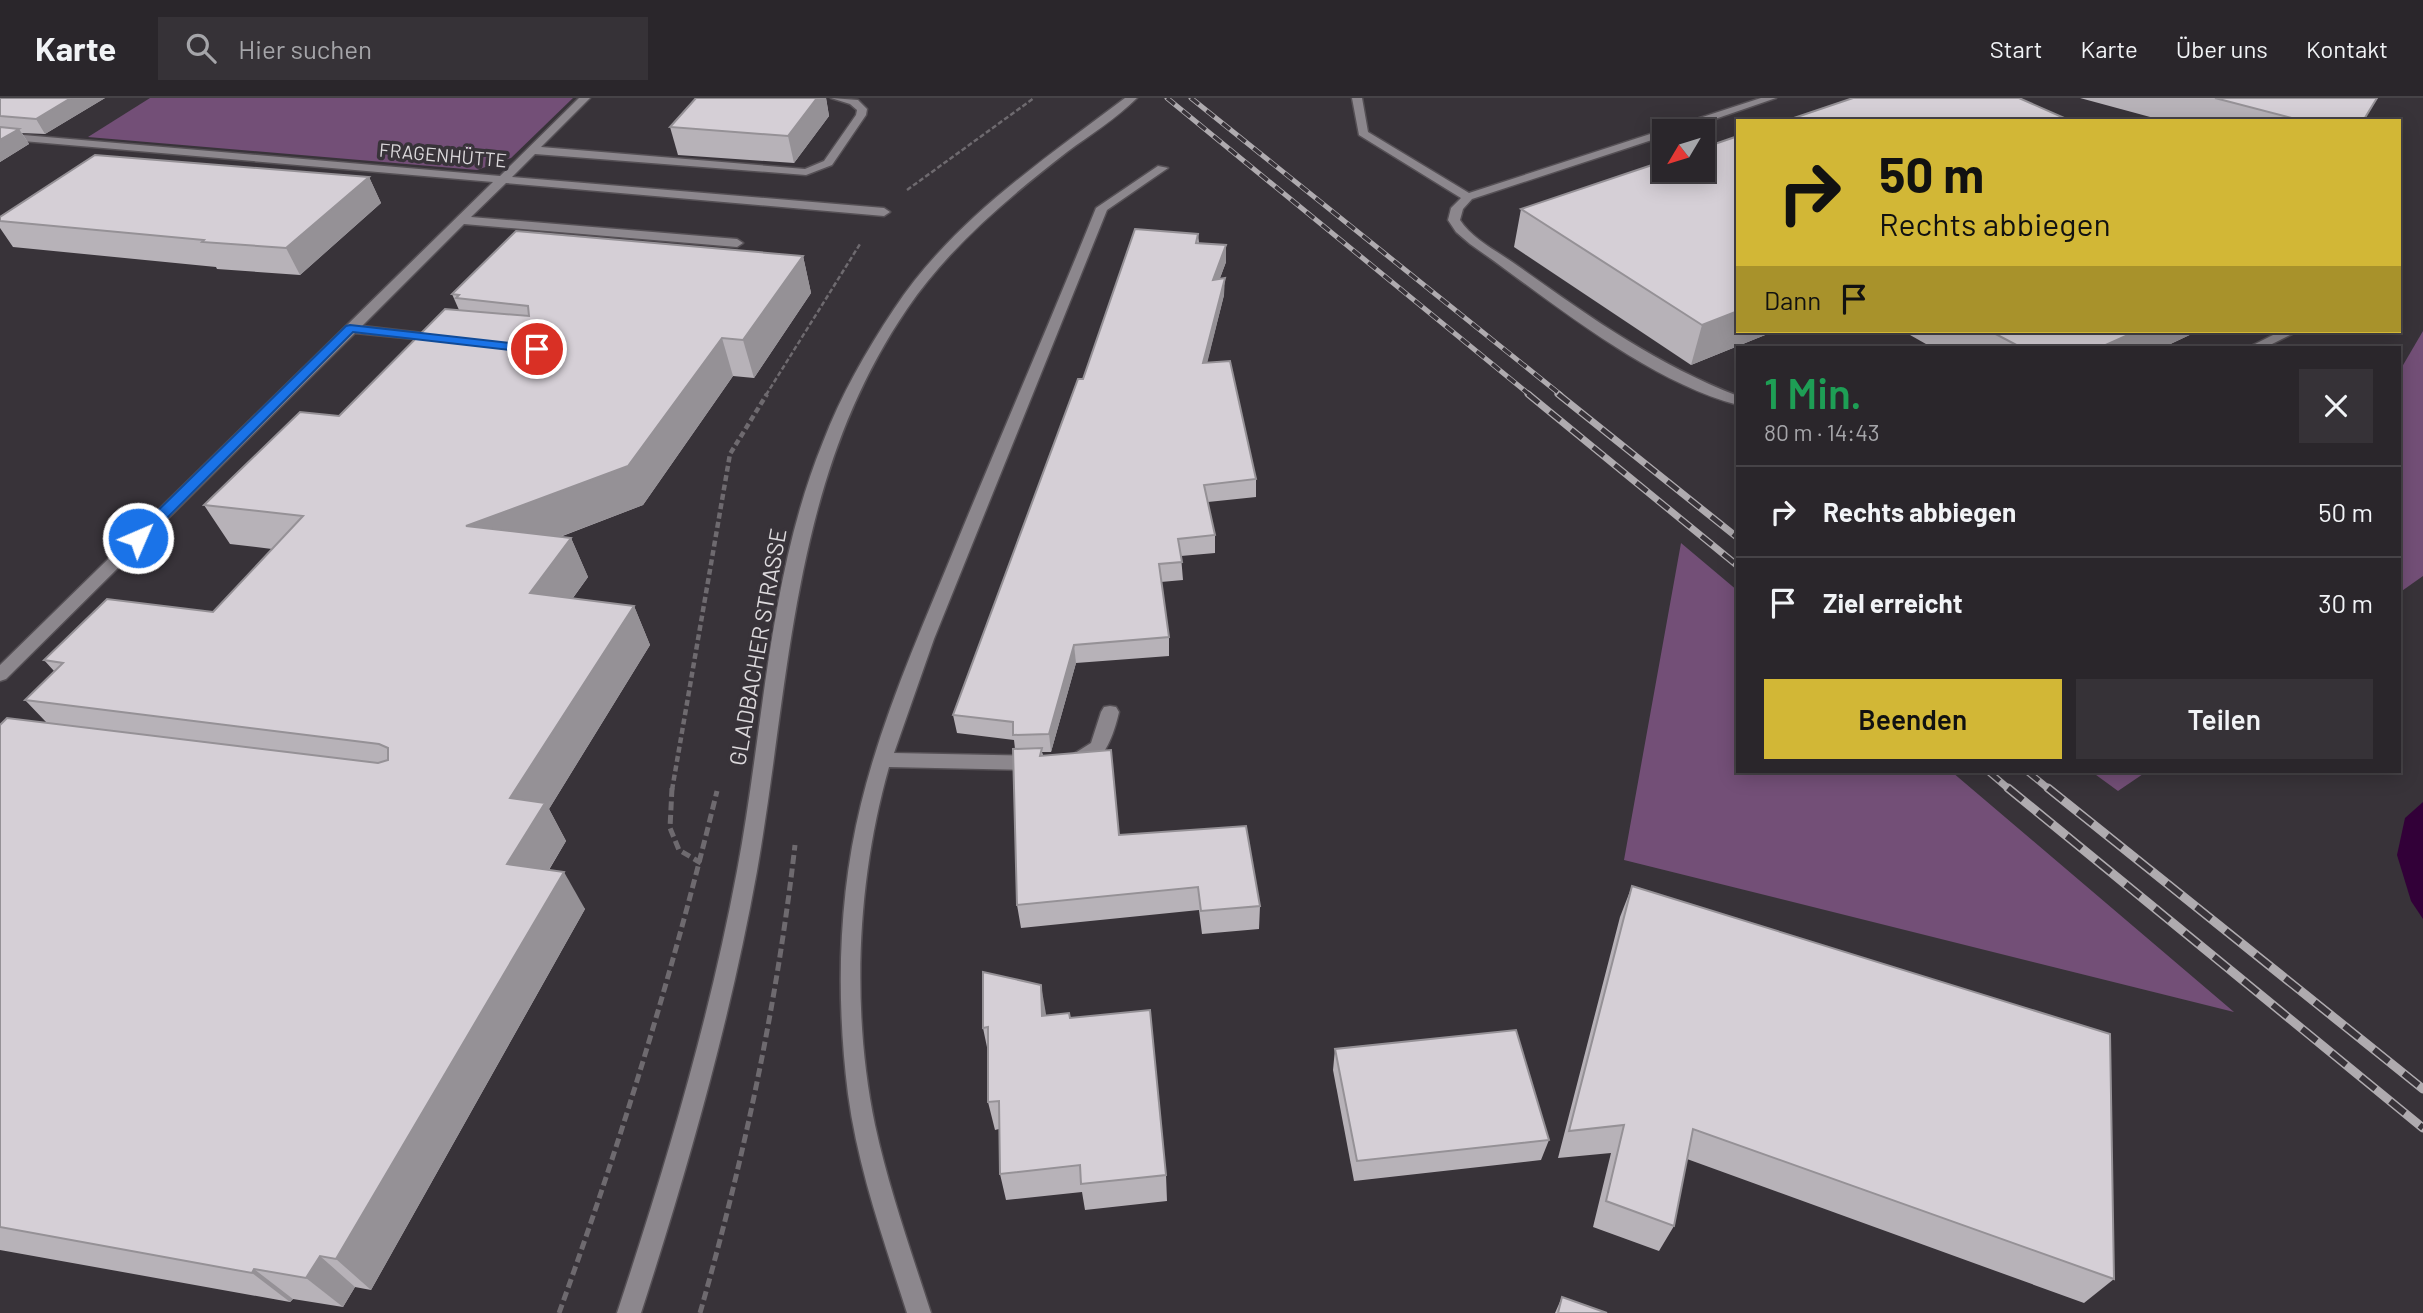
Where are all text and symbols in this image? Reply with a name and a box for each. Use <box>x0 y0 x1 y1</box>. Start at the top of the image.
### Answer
search box <box>158 17 648 80</box>
text: Karte <box>35 28 116 68</box>
icon: search <box>182 29 220 67</box>
text: Hier suchen <box>238 33 372 64</box>
text: Start <box>1990 34 2043 63</box>
text: Karte <box>2081 34 2138 63</box>
text: Über uns <box>2176 34 2268 63</box>
text: Kontakt <box>2306 34 2388 63</box>
north arrow <box>1652 119 1715 182</box>
map controls <box>1652 119 1715 182</box>
street label: FRAGENHÜTTE <box>378 137 508 172</box>
text: 50 m <box>1879 144 1984 203</box>
icon: right <box>1764 147 1855 238</box>
text: Rechts abbiegen <box>1879 204 2111 242</box>
icon: arrive <box>1835 280 1873 318</box>
text: Dann <box>1764 284 1821 315</box>
pin <box>507 319 567 379</box>
icon: arrive <box>518 330 556 368</box>
text: 1 Min. <box>1764 367 1862 417</box>
button: close <box>2299 369 2373 443</box>
text: 80 m · 14:43 <box>1764 418 1880 446</box>
icon: right <box>1764 493 1802 531</box>
text: Rechts abbiegen <box>1823 496 2016 527</box>
text: 50 m <box>2318 496 2373 527</box>
position arrow <box>101 501 175 575</box>
street label: GLADBACHER STRASSE <box>722 526 792 768</box>
icon: arrive <box>1764 584 1802 622</box>
text: Ziel erreicht <box>1823 587 1963 618</box>
text: 30 m <box>2318 587 2373 618</box>
button: Beenden <box>1764 679 2062 759</box>
button: Teilen <box>2076 679 2373 759</box>

